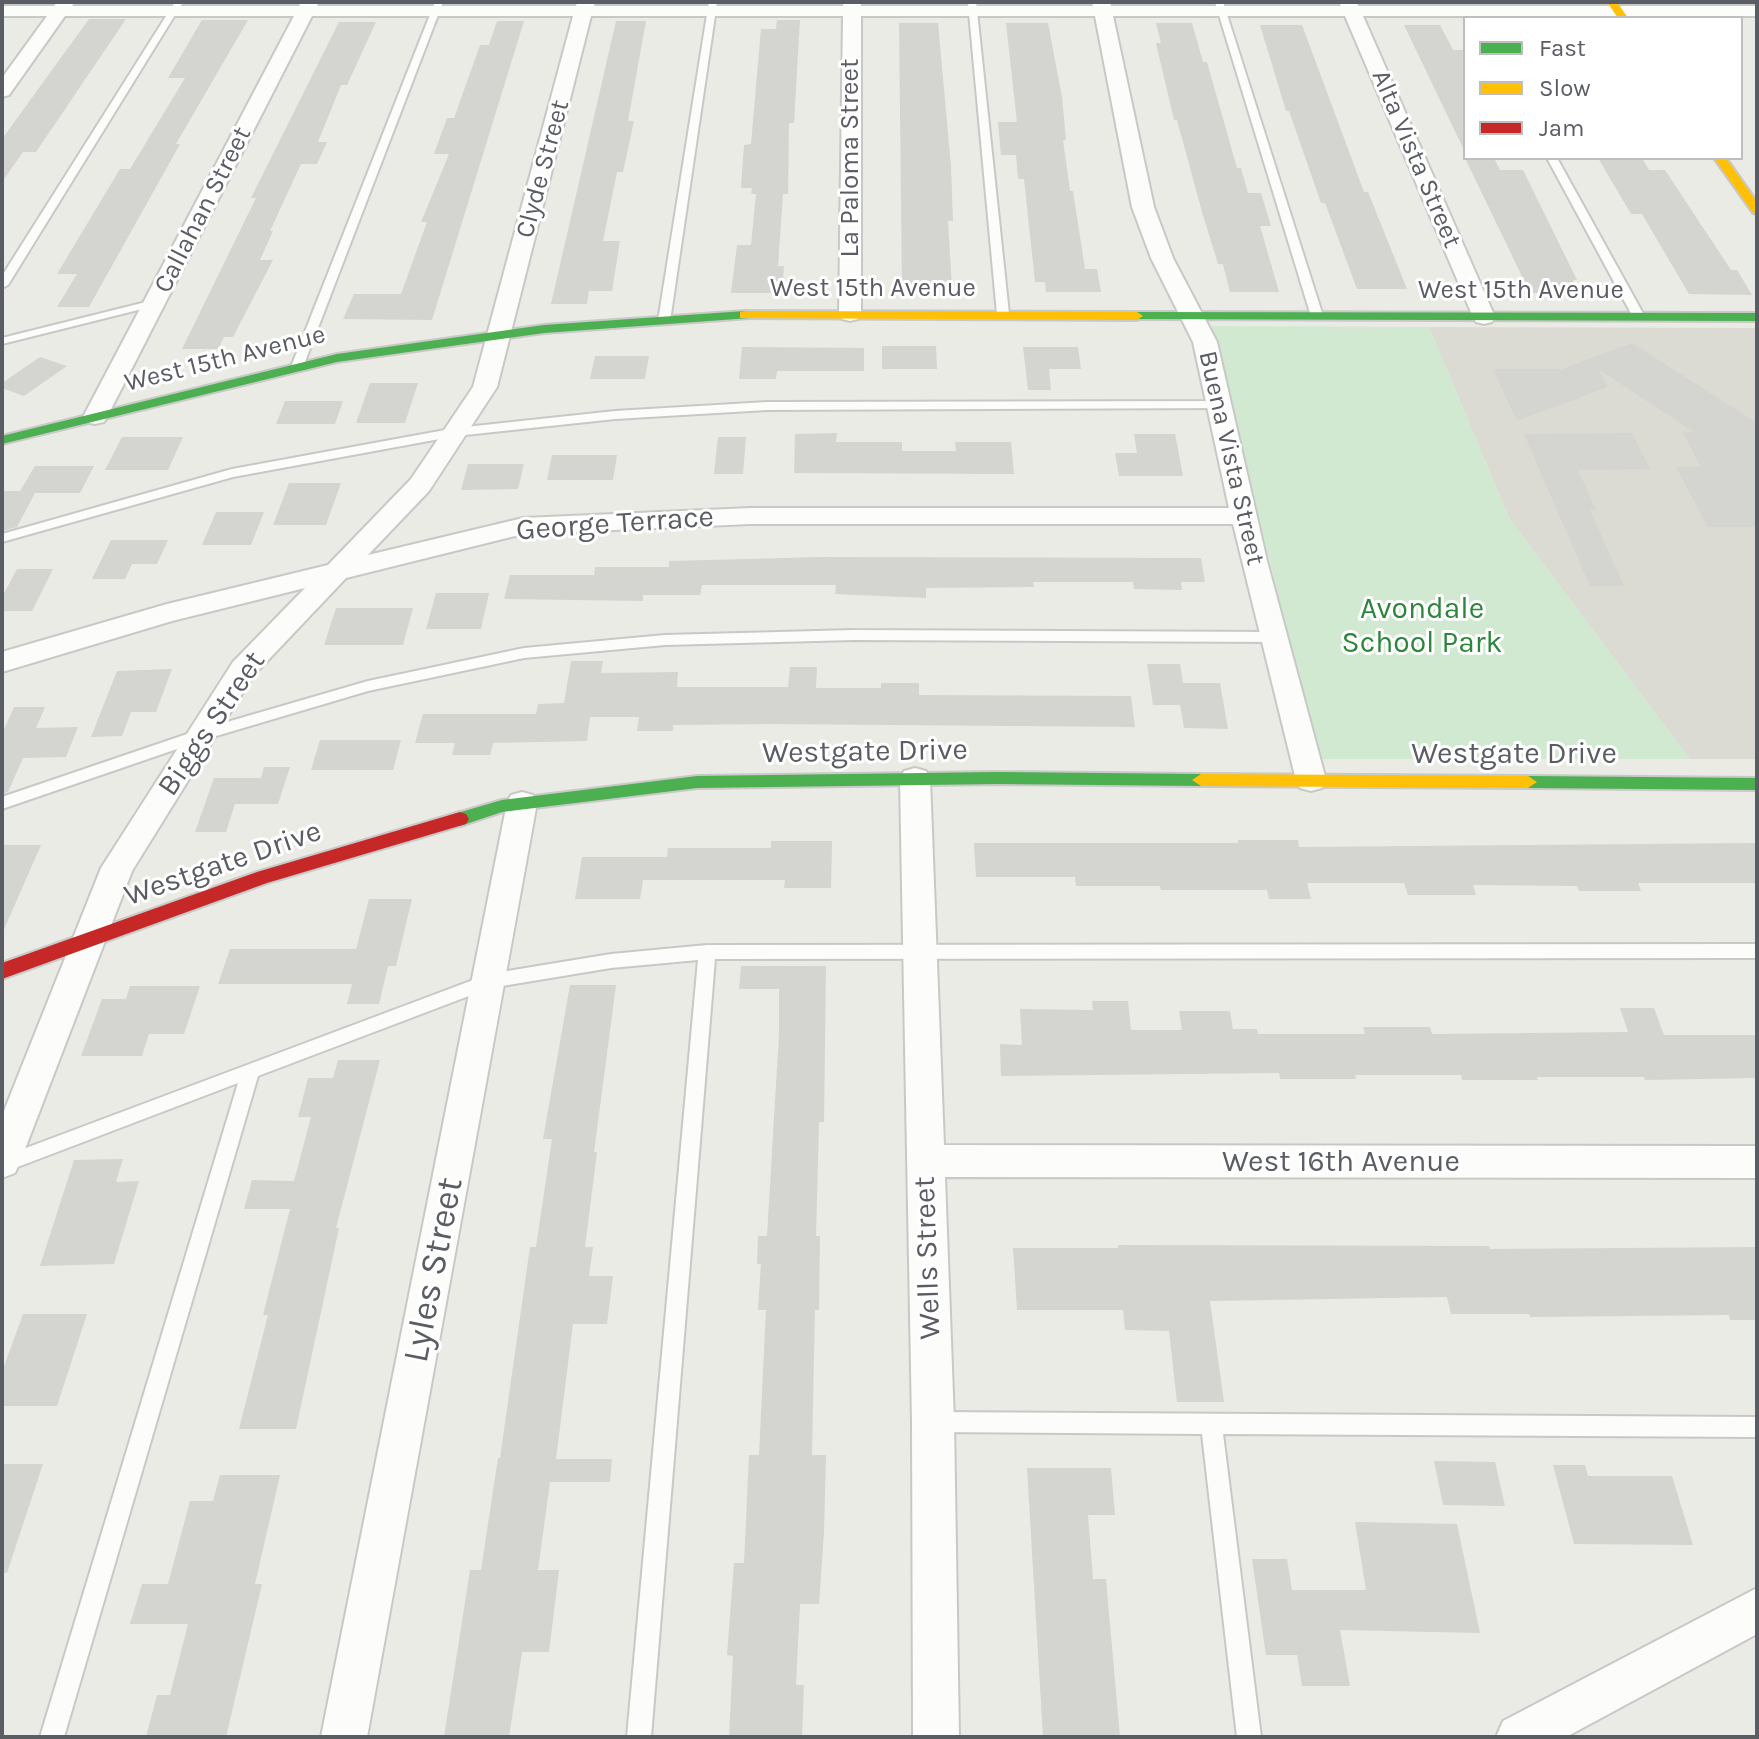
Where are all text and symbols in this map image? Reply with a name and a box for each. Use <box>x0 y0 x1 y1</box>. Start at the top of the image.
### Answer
legend <box>1463 16 1743 160</box>
text: Fast <box>1539 34 1586 62</box>
street label: La Paloma Street <box>835 58 867 258</box>
street label: Alta Vista Street <box>1364 65 1468 253</box>
text: Slow <box>1539 74 1591 102</box>
street label: Clyde Street <box>510 97 576 241</box>
text: Jam <box>1539 114 1584 142</box>
street label: Callahan Street <box>148 122 258 298</box>
street label: West 15th Avenue <box>770 273 976 305</box>
street label: West 15th Avenue <box>1418 275 1624 307</box>
street label: West 15th Avenue <box>121 319 329 399</box>
street label: Buena Vista Street <box>1191 348 1271 568</box>
street label: George Terrace <box>515 499 715 549</box>
park label: Avondale School Park <box>1342 591 1502 662</box>
street label: Biggs Street <box>150 645 274 803</box>
street label: Westgate Drive <box>762 732 968 772</box>
street label: Westgate Drive <box>1411 736 1617 772</box>
street label: Westgate Drive <box>120 814 326 914</box>
street label: West 16th Avenue <box>1222 1144 1460 1180</box>
street label: Lyles Street <box>395 1174 473 1366</box>
street label: Wells Street <box>907 1176 949 1340</box>

